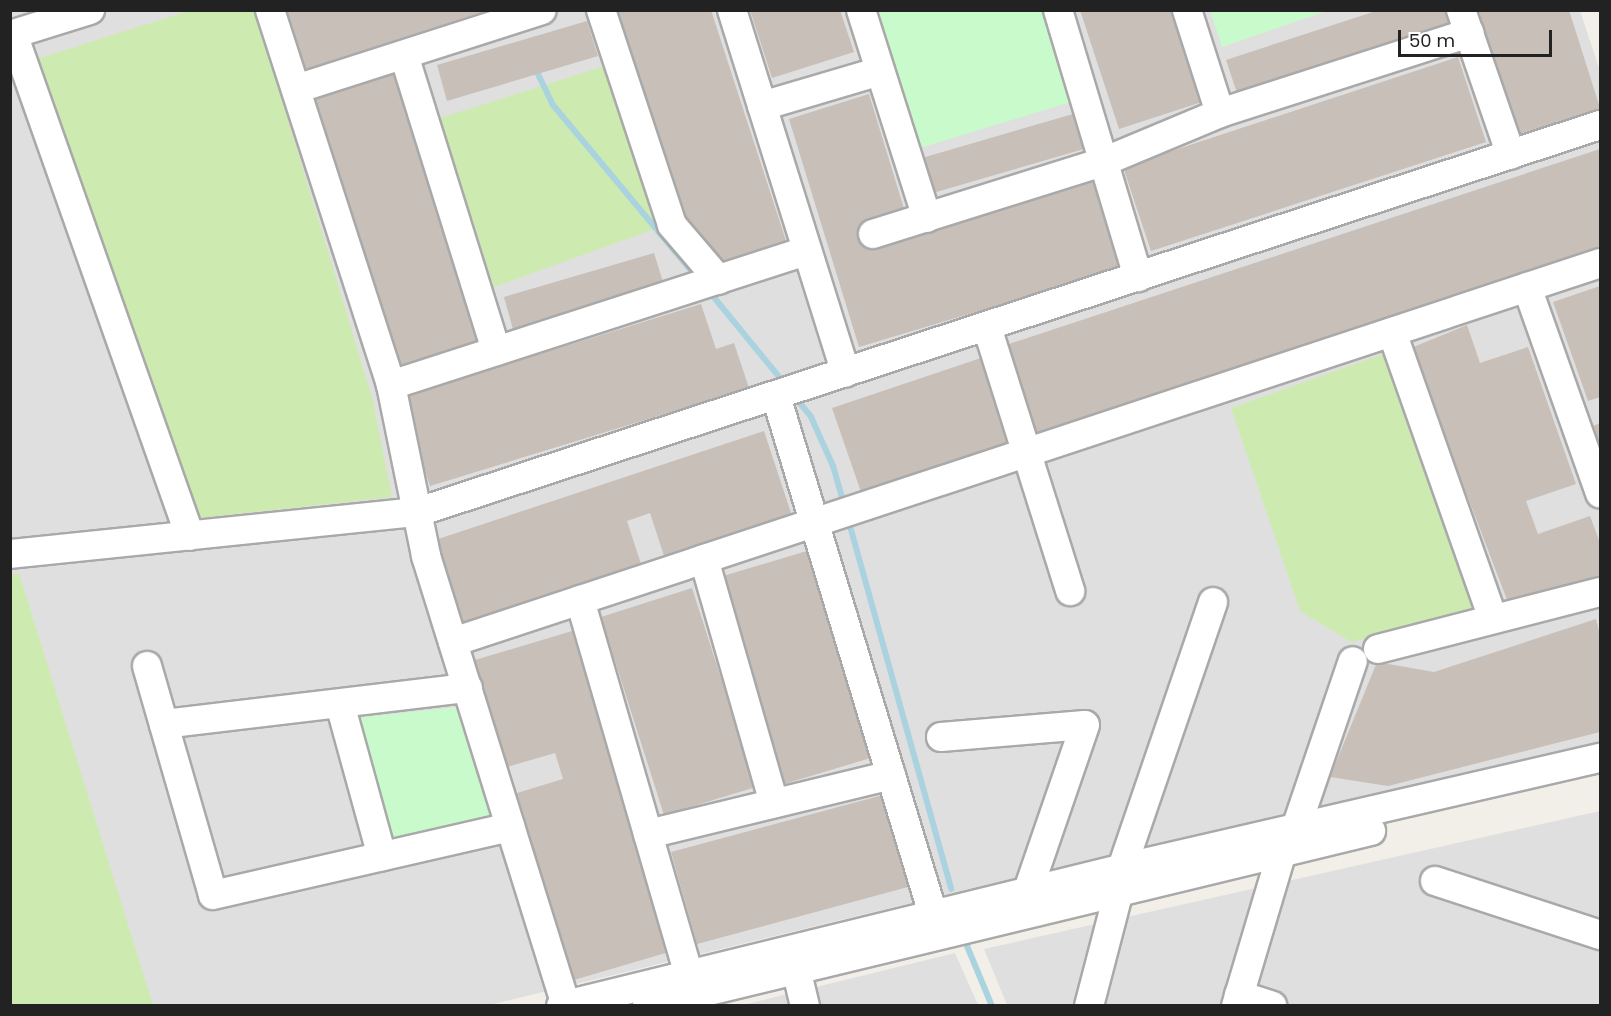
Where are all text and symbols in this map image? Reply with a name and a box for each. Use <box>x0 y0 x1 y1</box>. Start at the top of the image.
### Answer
scale bar <box>1401 18 1556 56</box>
text: 50 m <box>1409 28 1455 53</box>

